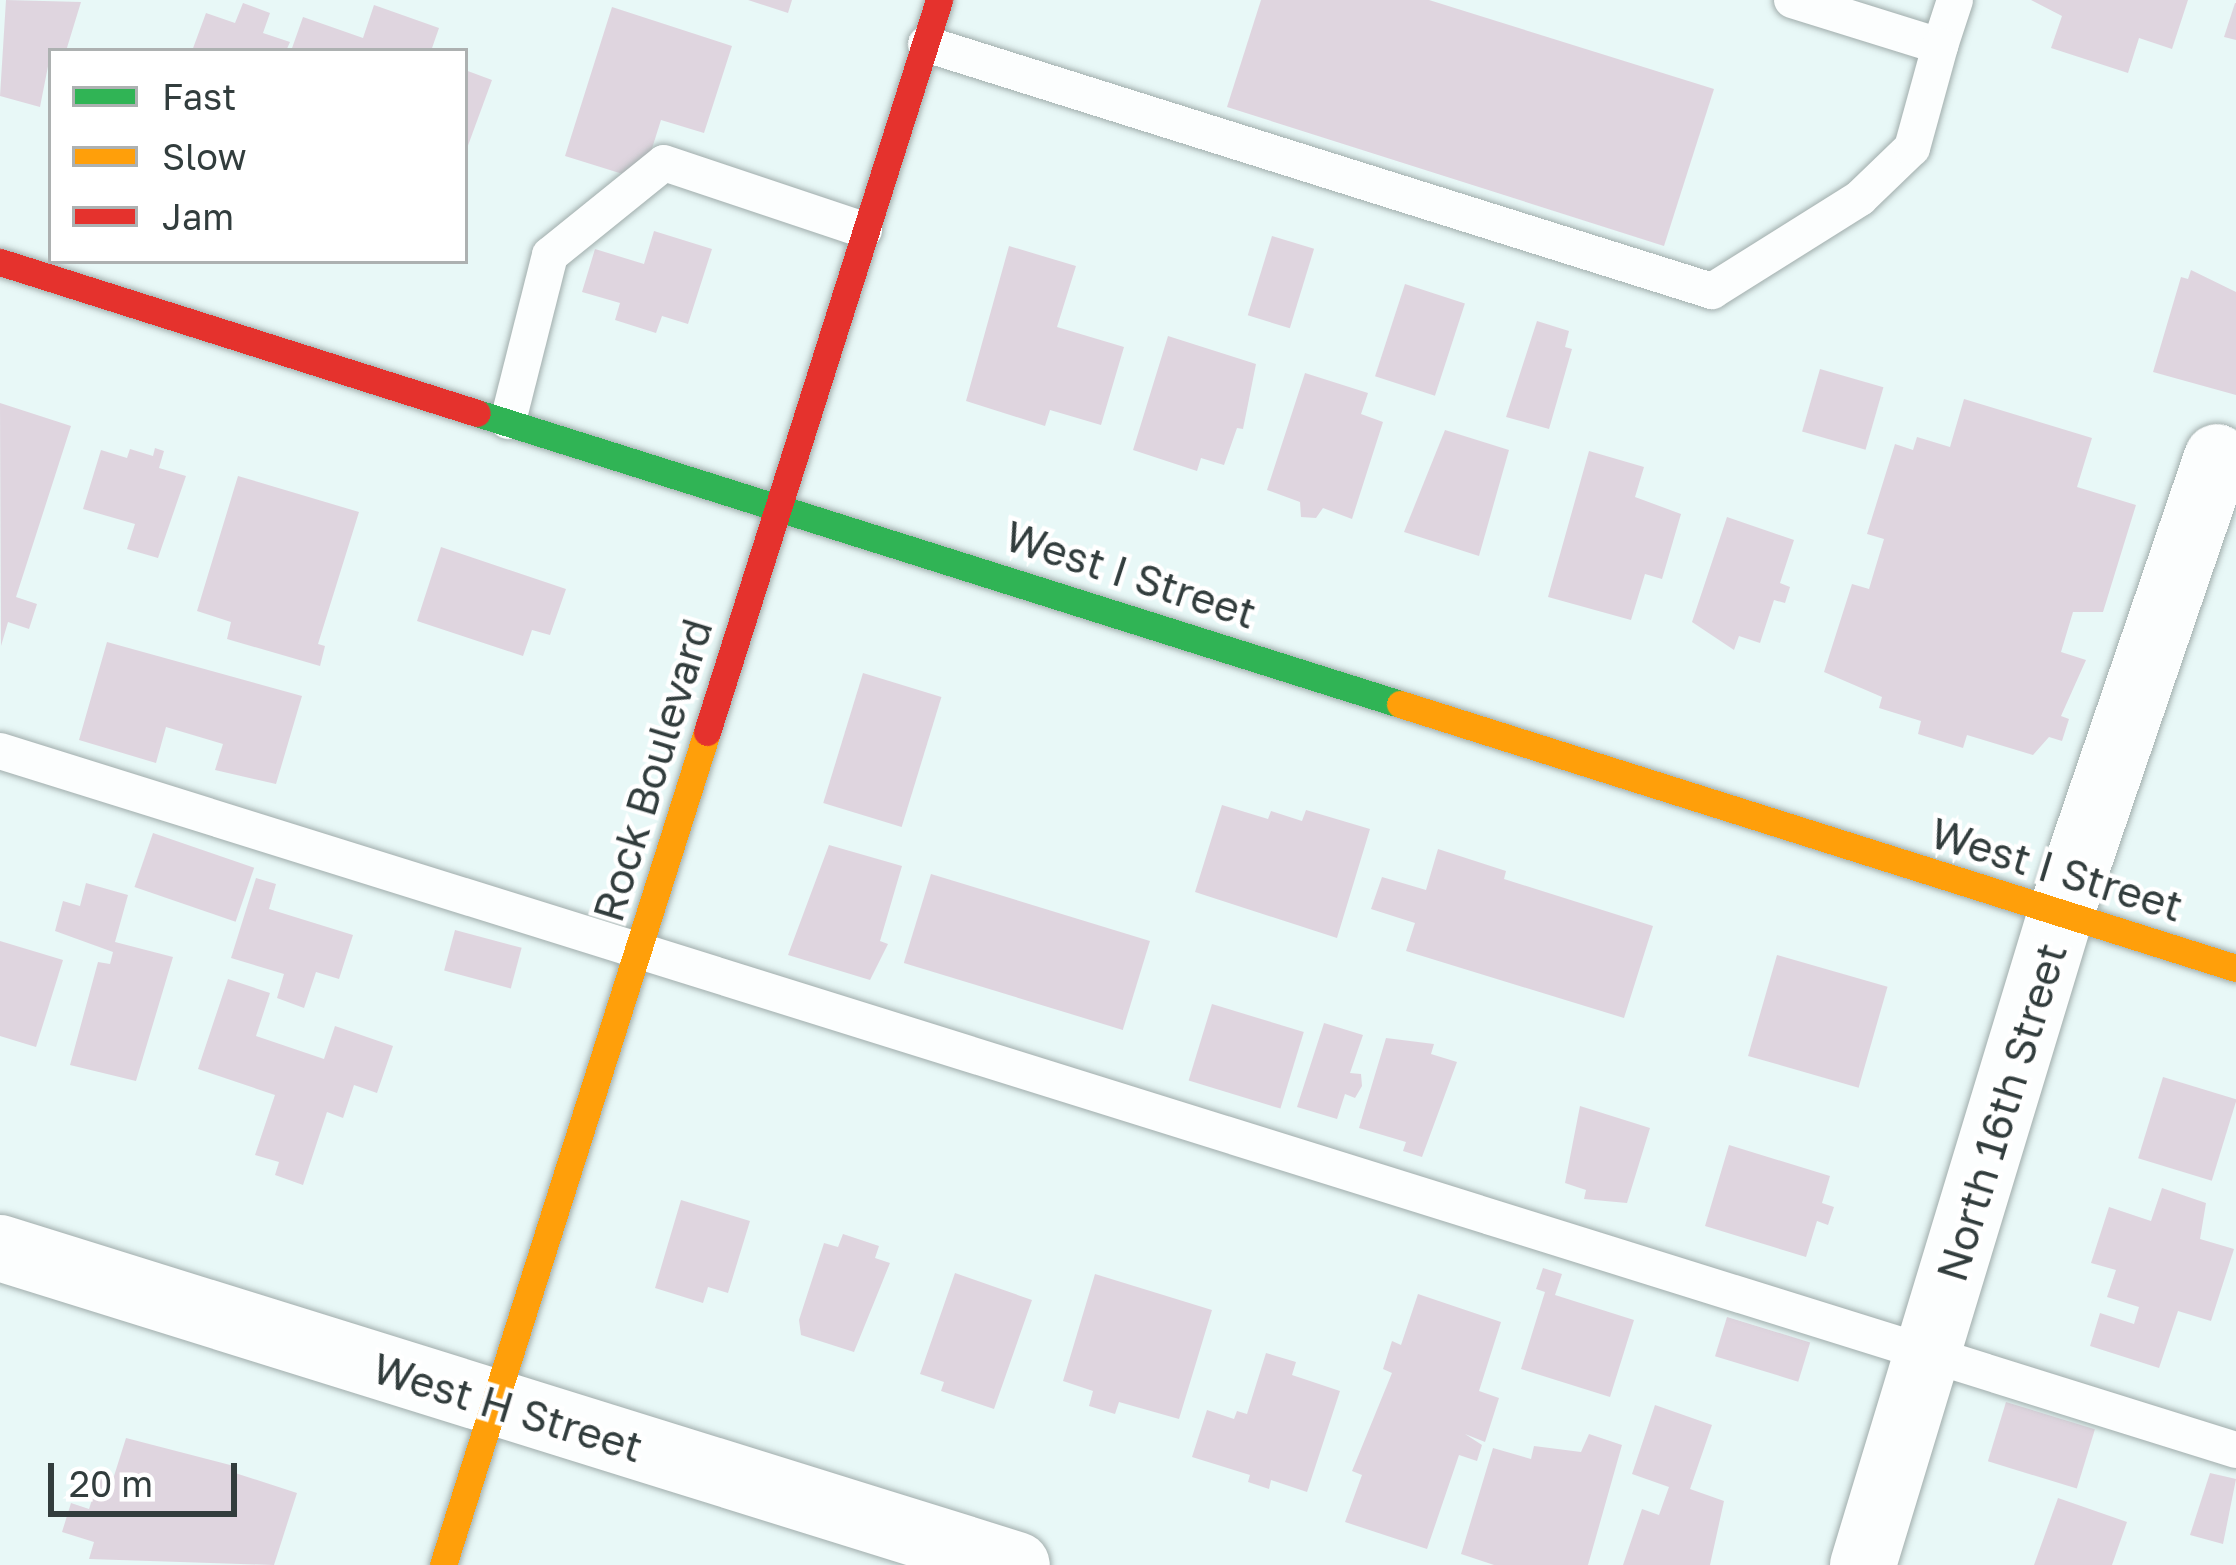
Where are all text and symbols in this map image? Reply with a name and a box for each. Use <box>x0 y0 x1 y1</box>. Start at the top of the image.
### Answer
legend <box>48 48 468 264</box>
text: Fast <box>162 75 237 118</box>
text: Slow <box>162 135 247 178</box>
text: Jam <box>162 195 234 238</box>
street label: West I Street <box>999 510 1263 638</box>
street label: Rock Boulevard <box>582 613 722 927</box>
street label: West I Street <box>1925 807 2189 931</box>
street label: North 16th Street <box>1926 937 2076 1287</box>
street label: West H Street <box>367 1342 649 1472</box>
scale bar <box>54 1439 243 1513</box>
text: 20 m <box>69 1462 153 1505</box>

